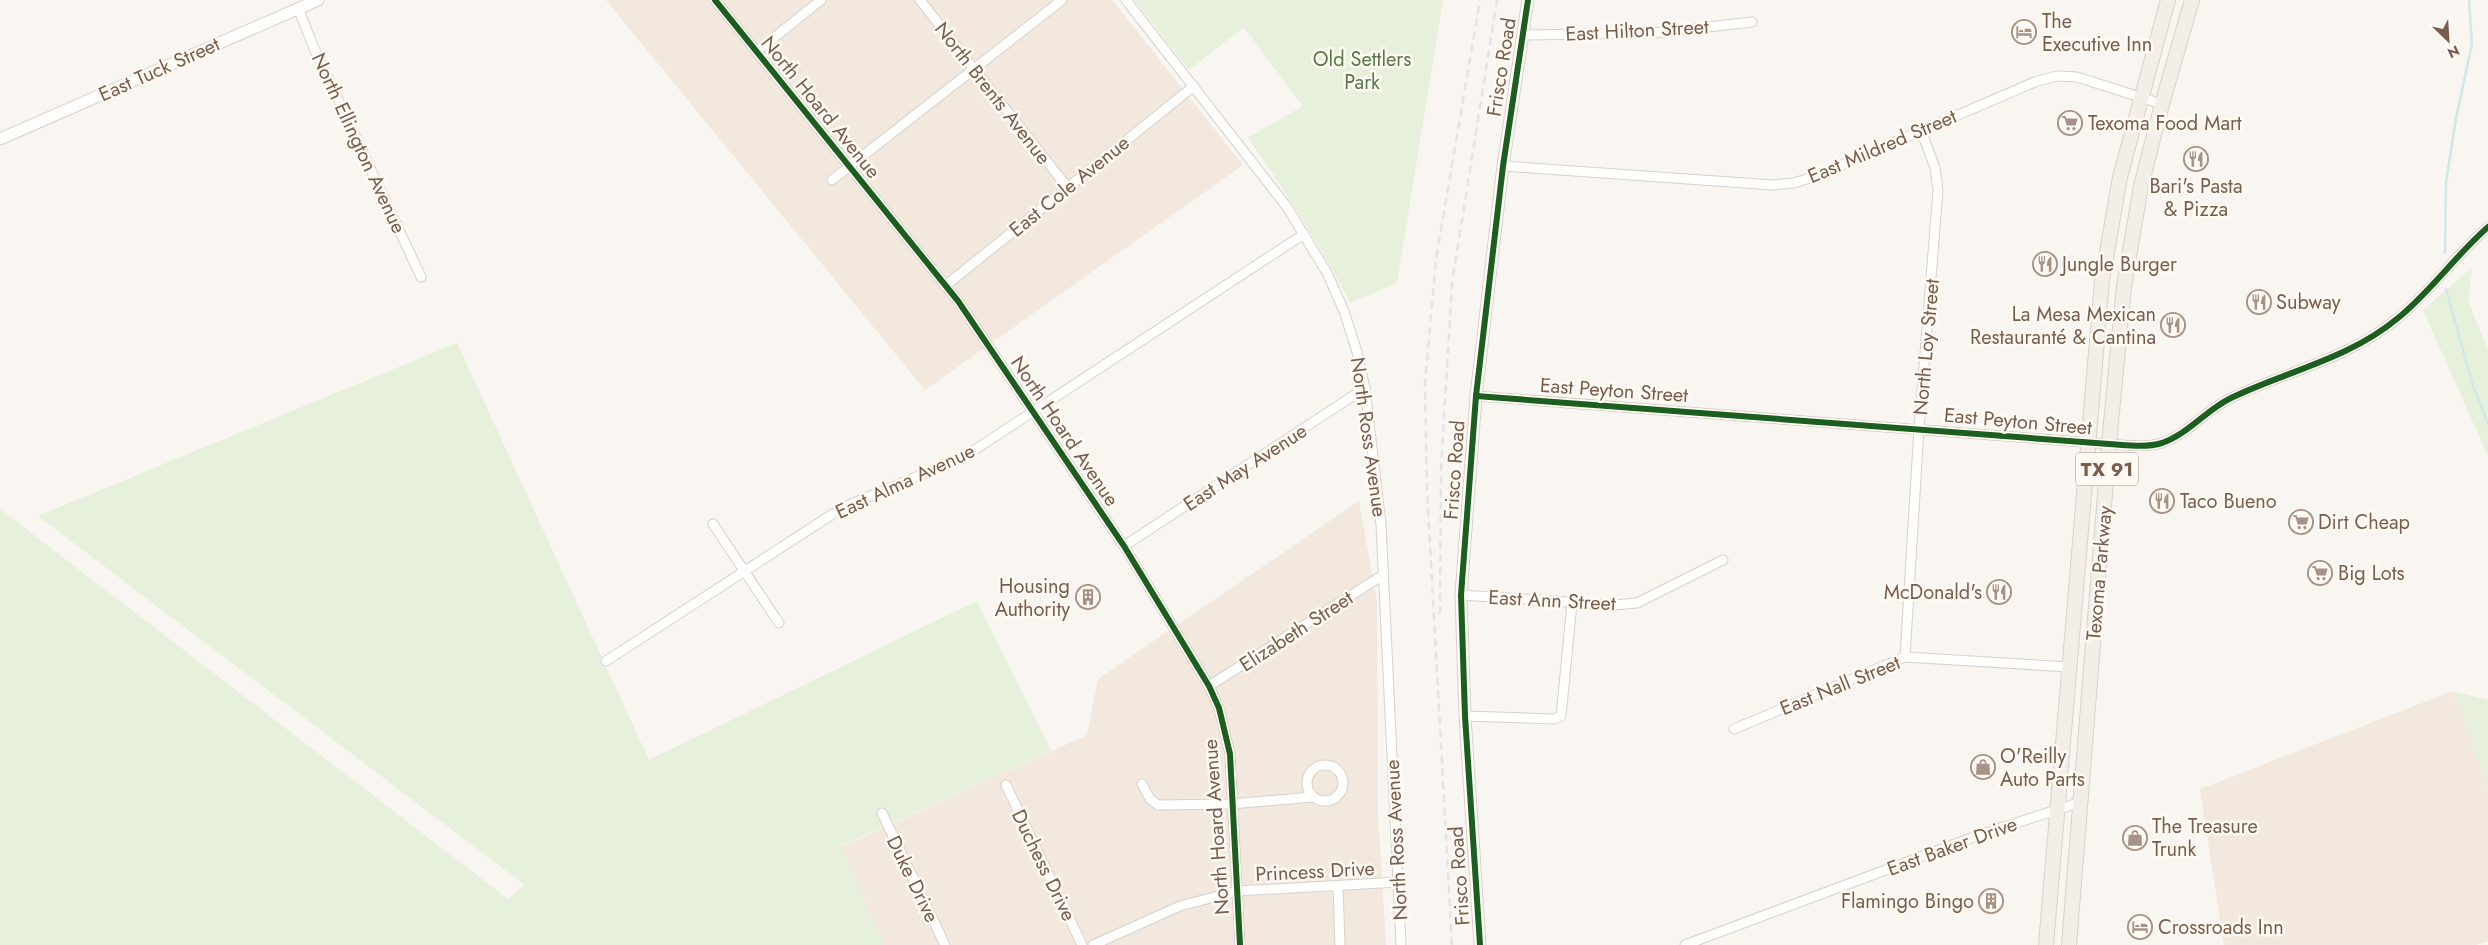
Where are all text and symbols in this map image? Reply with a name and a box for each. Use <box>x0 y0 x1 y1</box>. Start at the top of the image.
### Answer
place label: The Executive Inn <box>2042 7 2152 59</box>
street label: East Hilton Street <box>1565 12 1710 49</box>
north arrow <box>2423 15 2473 65</box>
street label: North Brents Avenue <box>928 16 1058 171</box>
street label: Frisco Road <box>1479 16 1524 118</box>
hotel icon: The Executive Inn <box>2011 19 2037 45</box>
street label: East Tuck Street <box>94 30 225 109</box>
street label: North Hoard Avenue <box>754 30 887 185</box>
text: N <box>2444 40 2463 63</box>
park label: Old Settlers Park <box>1313 45 1411 97</box>
street label: North Ellington Avenue <box>304 48 413 238</box>
street label: East Mildred Street <box>1803 102 1961 191</box>
place label: Texoma Food Mart <box>2088 109 2242 138</box>
supermarket icon: Texoma Food Mart <box>2057 110 2083 136</box>
street label: East Cole Avenue <box>1003 129 1136 244</box>
restaurant icon: Bari's Pasta & Pizza <box>2183 146 2209 172</box>
place label: Bari's Pasta & Pizza <box>2149 172 2243 224</box>
place label: Jungle Burger <box>2059 250 2177 279</box>
restaurant icon: Jungle Burger <box>2032 251 2058 277</box>
street label: North Loy Street <box>1906 277 1947 416</box>
place label: Subway <box>2276 288 2341 317</box>
restaurant icon: Subway <box>2246 289 2272 315</box>
place label: La Mesa Mexican Restauranté & Cantina <box>1970 300 2156 352</box>
restaurant icon: La Mesa Mexican Restauranté & Cantina <box>2160 312 2186 338</box>
street label: North Hoard Avenue <box>1003 350 1126 512</box>
street label: North Ross Avenue <box>1343 355 1394 519</box>
street label: East Peyton Street <box>1539 371 1689 410</box>
street label: East Peyton Street <box>1943 401 2093 442</box>
street label: East May Avenue <box>1178 417 1313 518</box>
street label: Frisco Road <box>1437 419 1472 521</box>
street label: East Alma Avenue <box>831 436 980 526</box>
road number: TX 91 <box>2076 452 2138 486</box>
place label: Taco Bueno <box>2180 487 2277 516</box>
restaurant icon: Taco Bueno <box>2149 488 2175 514</box>
street label: Texoma Parkway <box>2079 504 2120 642</box>
place label: Dirt Cheap <box>2318 508 2410 537</box>
supermarket icon: Dirt Cheap <box>2288 509 2314 535</box>
place label: Big Lots <box>2338 559 2405 588</box>
supermarket icon: Big Lots <box>2307 560 2333 586</box>
place label: Housing Authority <box>995 572 1070 624</box>
place label: McDonald's <box>1884 578 1982 607</box>
restaurant icon: McDonald's <box>1986 579 2012 605</box>
street label: East Ann Street <box>1488 583 1617 618</box>
building icon: Housing Authority <box>1075 584 1101 610</box>
street label: Elizabeth Street <box>1234 584 1359 679</box>
street label: East Nall Street <box>1776 648 1905 723</box>
street label: North Hoard Avenue <box>1196 738 1237 916</box>
place label: O'Reilly Auto Parts <box>2000 742 2085 794</box>
shop icon: O'Reilly Auto Parts <box>1970 754 1996 780</box>
street label: North Ross Avenue <box>1378 759 1415 921</box>
street label: Duchess Drive <box>1004 804 1083 926</box>
street label: East Baker Drive <box>1883 810 2021 883</box>
place label: The Treasure Trunk <box>2152 812 2258 864</box>
street label: Frisco Road <box>1442 825 1477 927</box>
shop icon: The Treasure Trunk <box>2122 825 2148 851</box>
street label: Duke Drive <box>879 831 946 928</box>
street label: Princess Drive <box>1255 854 1375 889</box>
place label: Flamingo Bingo <box>1841 887 1974 916</box>
building icon: Flamingo Bingo <box>1978 888 2004 914</box>
place label: Crossroads Inn <box>2158 913 2284 942</box>
hotel icon: Crossroads Inn <box>2127 914 2153 940</box>

